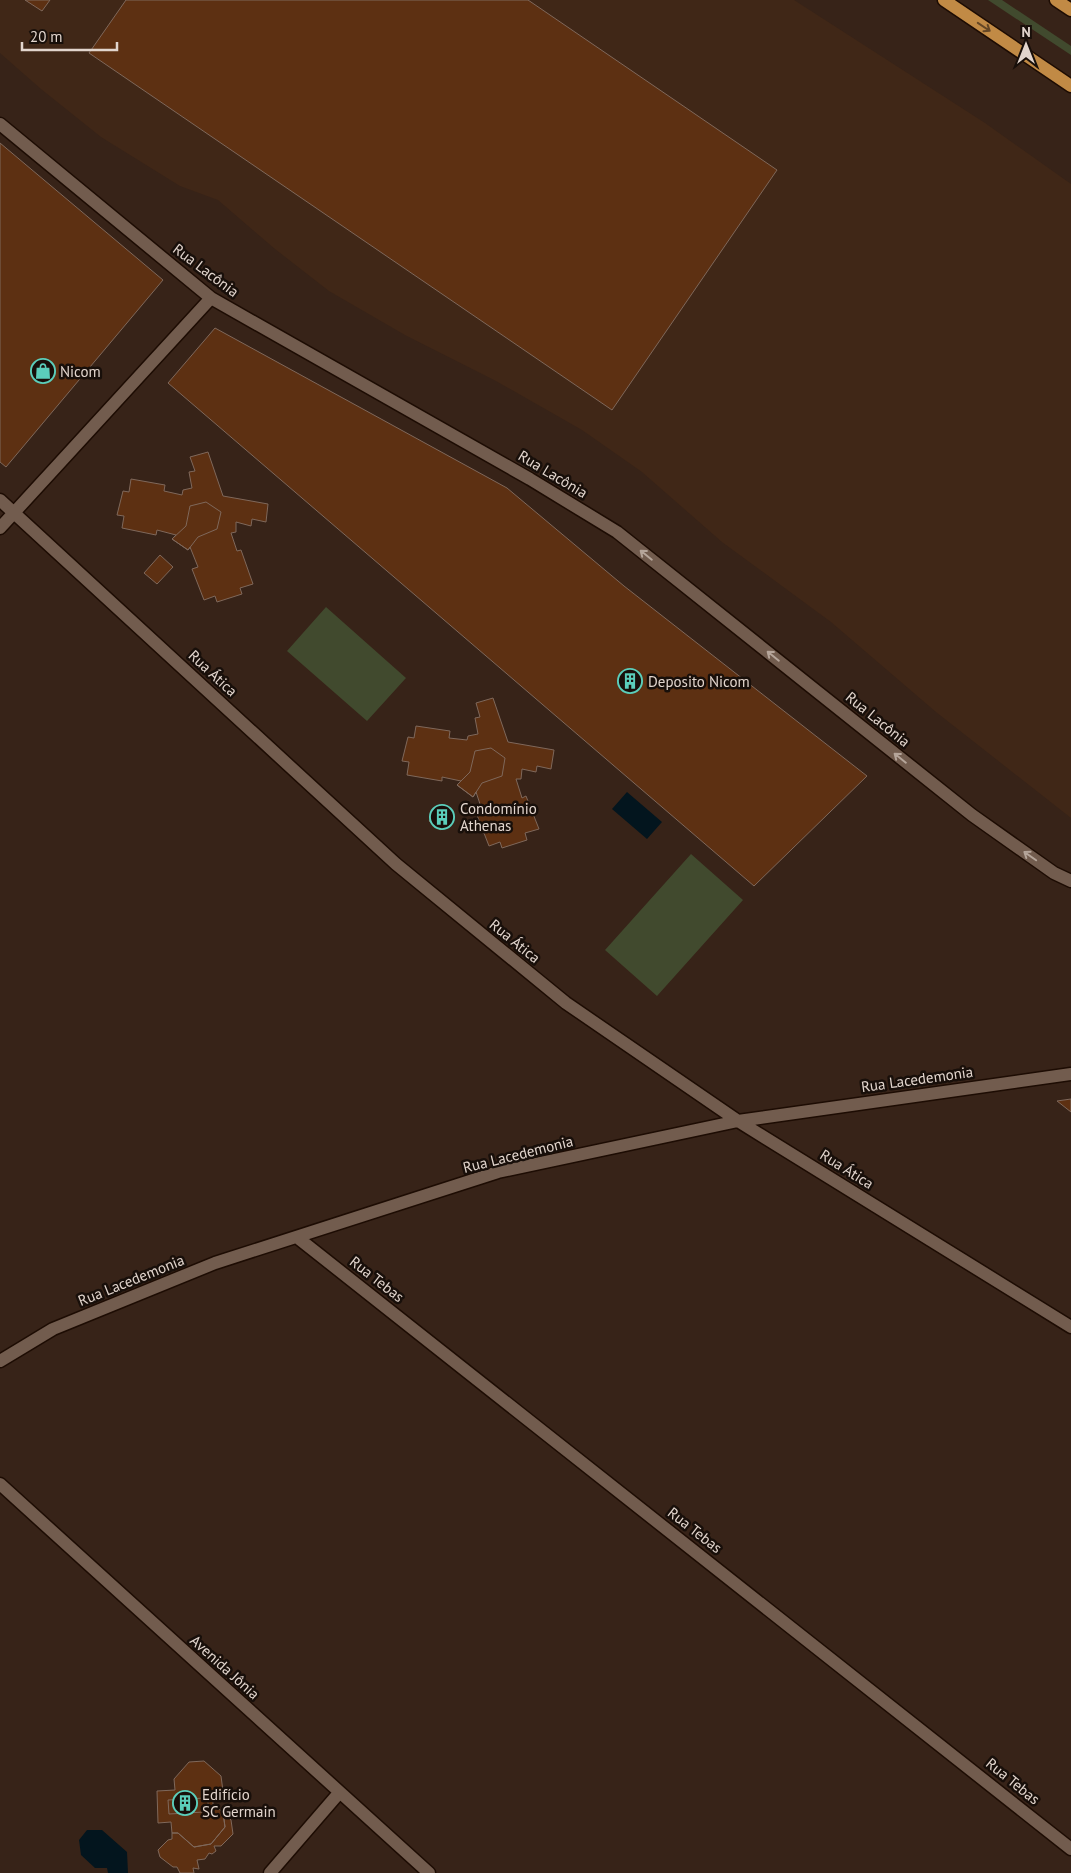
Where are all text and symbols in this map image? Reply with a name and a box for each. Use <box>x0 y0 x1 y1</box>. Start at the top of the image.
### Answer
scale bar <box>22 20 118 52</box>
north arrow <box>1001 20 1051 70</box>
one-way arrow <box>977 22 991 32</box>
text: N <box>1021 23 1031 41</box>
text: 20 m <box>30 27 63 46</box>
street label: Rua Lacônia <box>169 239 243 301</box>
shop icon: Nicom <box>30 358 56 384</box>
place label: Nicom <box>60 362 101 381</box>
street label: Rua Lacônia <box>515 446 591 502</box>
one-way arrow <box>640 550 653 561</box>
street label: Rua Ática <box>185 646 241 700</box>
one-way arrow <box>767 651 780 662</box>
building icon: Deposito Nicom <box>617 668 643 694</box>
place label: Deposito Nicom <box>648 672 750 691</box>
street label: Rua Lacônia <box>842 687 914 751</box>
one-way arrow <box>894 752 907 763</box>
place label: Condomínio Athenas <box>460 799 537 835</box>
building icon: Condomínio Athenas <box>429 804 455 830</box>
one-way arrow <box>1023 851 1037 861</box>
street label: Rua Ática <box>486 915 544 967</box>
street label: Rua Lacedemonia <box>860 1062 974 1096</box>
street label: Rua Lacedemonia <box>461 1131 575 1177</box>
street label: Rua Ática <box>817 1145 877 1193</box>
street label: Rua Lacedemonia <box>75 1250 187 1310</box>
street label: Rua Tebas <box>346 1252 408 1306</box>
street label: Rua Tebas <box>664 1503 726 1557</box>
street label: Avenida Jônia <box>186 1631 264 1703</box>
street label: Rua Tebas <box>982 1754 1044 1808</box>
place label: Edifício SC Germain <box>202 1785 276 1821</box>
building icon: Edifício SC Germain <box>172 1790 198 1816</box>

